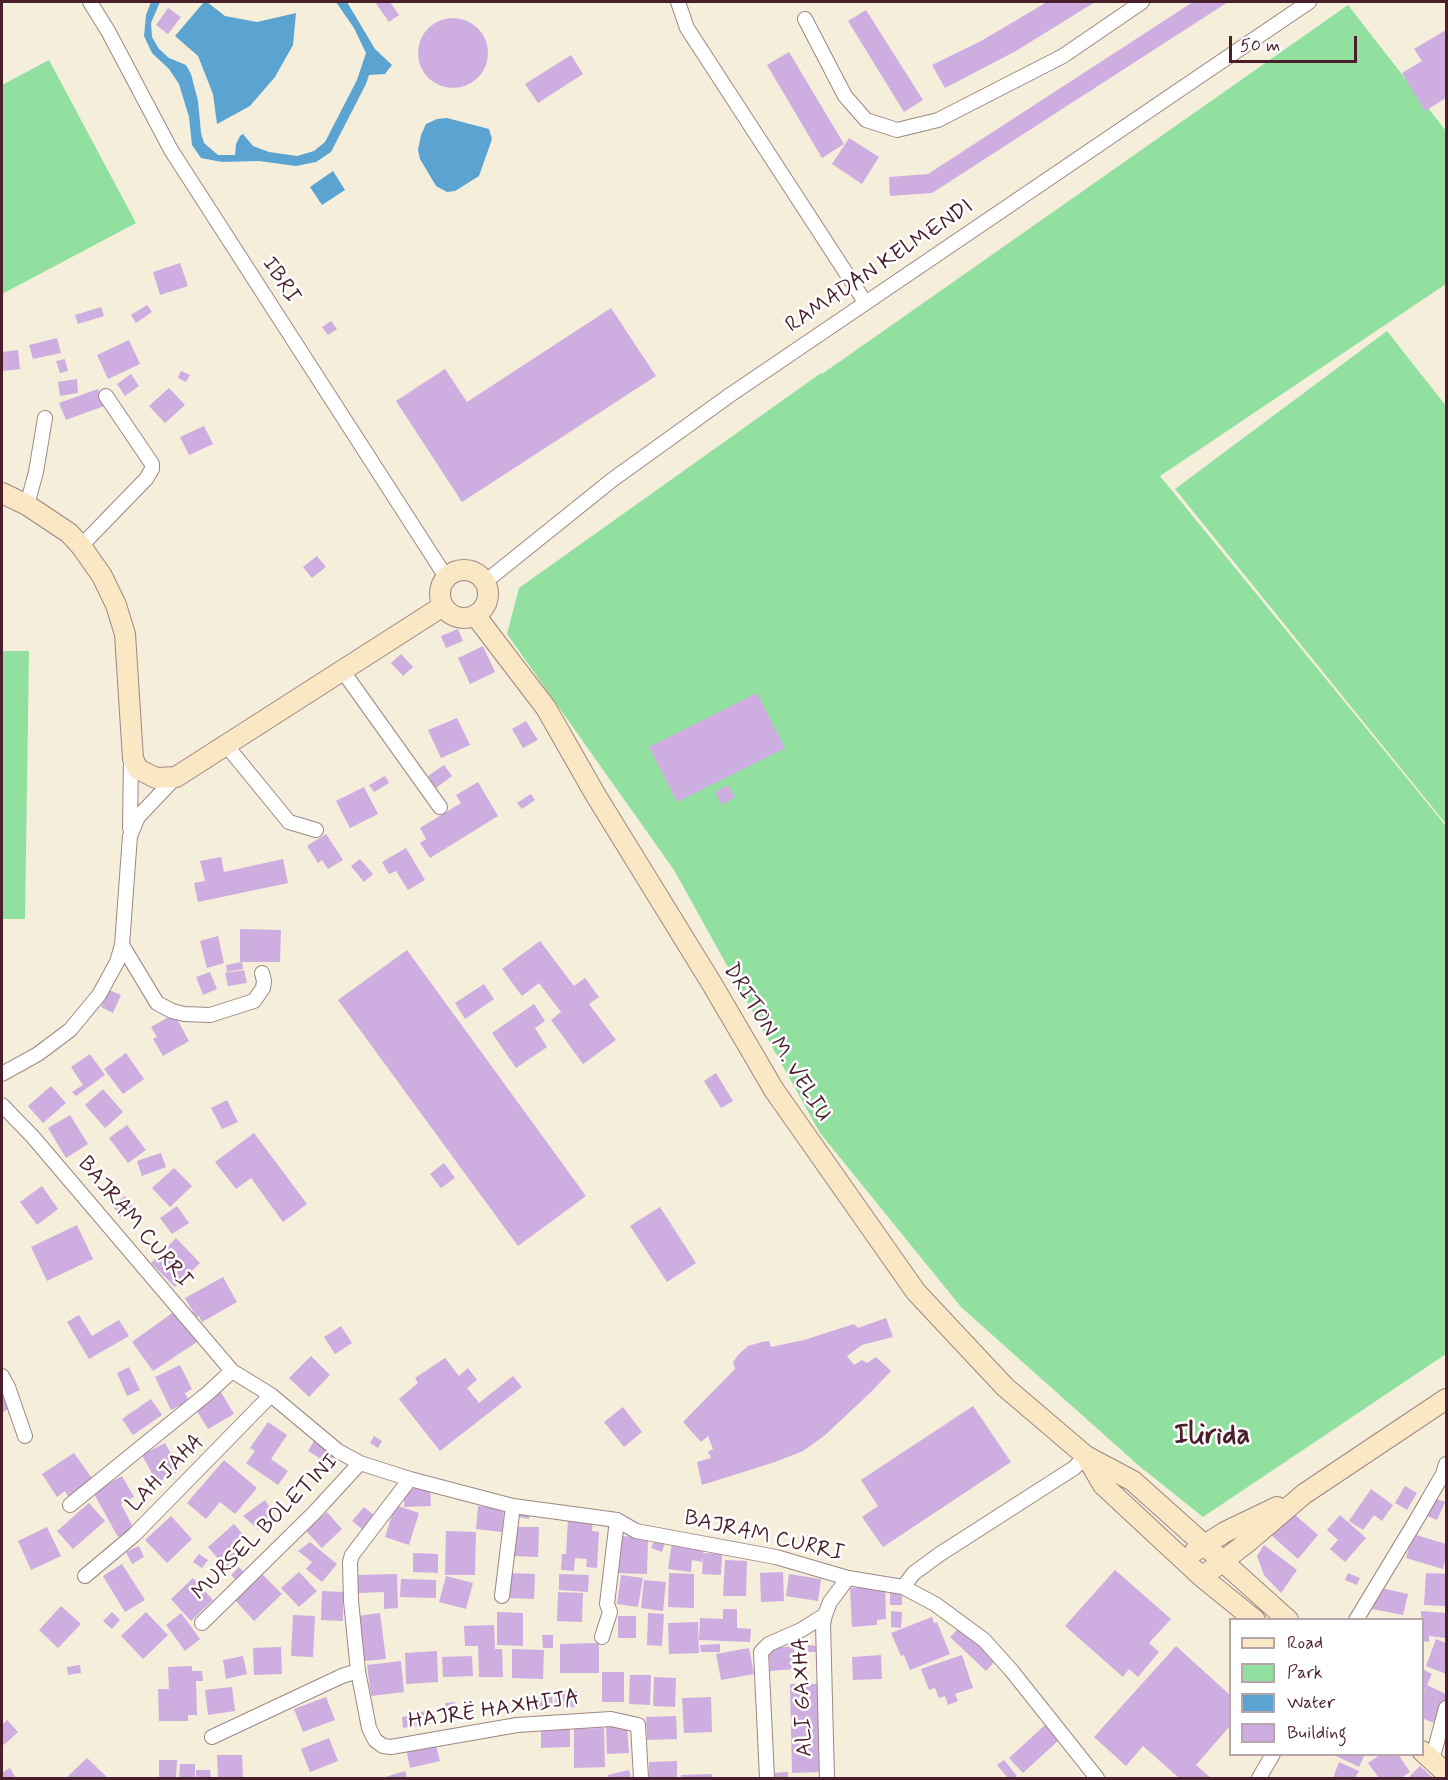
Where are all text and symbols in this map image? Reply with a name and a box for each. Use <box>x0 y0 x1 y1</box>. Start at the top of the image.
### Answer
scale bar <box>1232 24 1360 62</box>
text: 50 m <box>1240 34 1280 58</box>
street label: RAMADAN KELMENDI <box>781 194 979 340</box>
street label: IBRI <box>255 253 305 309</box>
street label: DRITON M. VELIU <box>717 959 835 1127</box>
street label: BAJRAM CURRI <box>71 1152 197 1294</box>
district label: Ilirida <box>1174 1420 1250 1454</box>
street label: LAH JAHA <box>122 1430 210 1518</box>
street label: MURSEL BOLETINI <box>187 1449 345 1607</box>
street label: BAJRAM CURRI <box>681 1506 847 1568</box>
legend <box>1229 1618 1424 1756</box>
text: Road <box>1287 1631 1323 1655</box>
street label: ALI GAXHA <box>789 1637 819 1757</box>
text: Park <box>1287 1661 1323 1685</box>
street label: HAJRË HAXHIJA <box>407 1686 581 1736</box>
text: Water <box>1287 1691 1335 1715</box>
text: Building <box>1287 1721 1347 1745</box>

